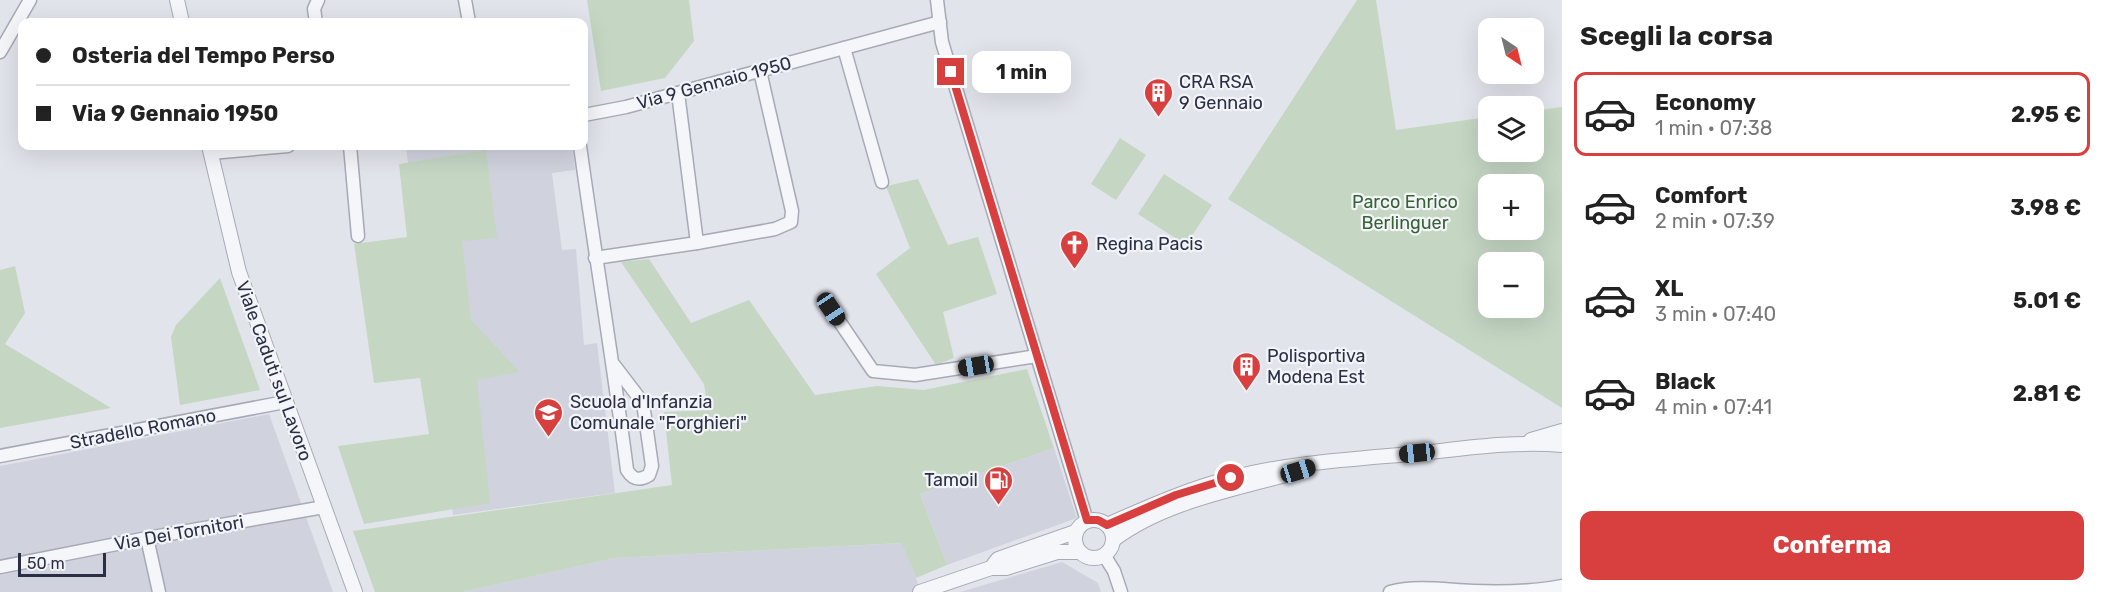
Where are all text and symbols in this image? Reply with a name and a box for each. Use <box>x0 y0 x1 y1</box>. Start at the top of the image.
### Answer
north arrow <box>1478 18 1544 84</box>
map controls <box>1478 18 1544 318</box>
text: Scegli la corsa <box>1580 20 1773 52</box>
text: Osteria del Tempo Perso <box>72 42 335 69</box>
callout: 1 min <box>972 51 1071 93</box>
street label: Via 9 Gennaio 1950 <box>634 52 794 114</box>
route end <box>937 58 964 85</box>
text: 1 min <box>996 60 1047 84</box>
place label: CRA RSA 9 Gennaio <box>1179 71 1263 114</box>
building icon: CRA RSA 9 Gennaio <box>1142 76 1174 118</box>
icon: car <box>1583 87 1637 141</box>
text: Economy <box>1655 89 1756 116</box>
button: layers <box>1478 96 1544 162</box>
text: Via 9 Gennaio 1950 <box>72 100 279 127</box>
text: 2.95 € <box>2011 101 2081 128</box>
text: 1 min · 07:38 <box>1655 116 1772 140</box>
button: + <box>1478 174 1544 240</box>
icon: car <box>1583 180 1637 234</box>
text: Comfort <box>1655 182 1747 209</box>
park label: Parco Enrico Berlinguer <box>1352 191 1458 234</box>
text: 3.98 € <box>2010 194 2081 221</box>
text: 2 min · 07:39 <box>1655 209 1775 233</box>
church icon: Regina Pacis <box>1059 228 1091 270</box>
place label: Regina Pacis <box>1096 233 1203 255</box>
button: − <box>1478 252 1544 318</box>
icon: car <box>1583 273 1637 327</box>
text: XL <box>1655 275 1683 302</box>
street label: Viale Caduti sul Lavoro <box>231 278 317 464</box>
text: 5.01 € <box>2013 287 2081 314</box>
car <box>813 289 849 329</box>
text: 3 min · 07:40 <box>1655 302 1776 326</box>
place label: Polisportiva Modena Est <box>1267 345 1366 388</box>
building icon: Polisportiva Modena Est <box>1230 350 1262 392</box>
car <box>957 354 995 378</box>
icon: car <box>1583 366 1637 420</box>
text: Black <box>1655 368 1716 395</box>
text: 2.81 € <box>2013 380 2081 407</box>
place label: Scuola d'Infanzia Comunale "Forghieri" <box>570 391 747 434</box>
text: 4 min · 07:41 <box>1655 395 1772 419</box>
school or university icon: Scuola d'Infanzia Comunale "Forghieri" <box>533 396 565 438</box>
street label: Stradello Romano <box>68 404 218 454</box>
car <box>1398 442 1436 464</box>
car <box>1278 457 1318 485</box>
fuel station icon: Tamoil <box>983 464 1015 506</box>
route start <box>1217 464 1244 491</box>
place label: Tamoil <box>924 469 978 491</box>
street label: Via Dei Tornitori <box>113 511 245 555</box>
button: Conferma <box>1580 511 2084 580</box>
scale bar <box>18 550 106 578</box>
text: 50 m <box>27 554 65 573</box>

